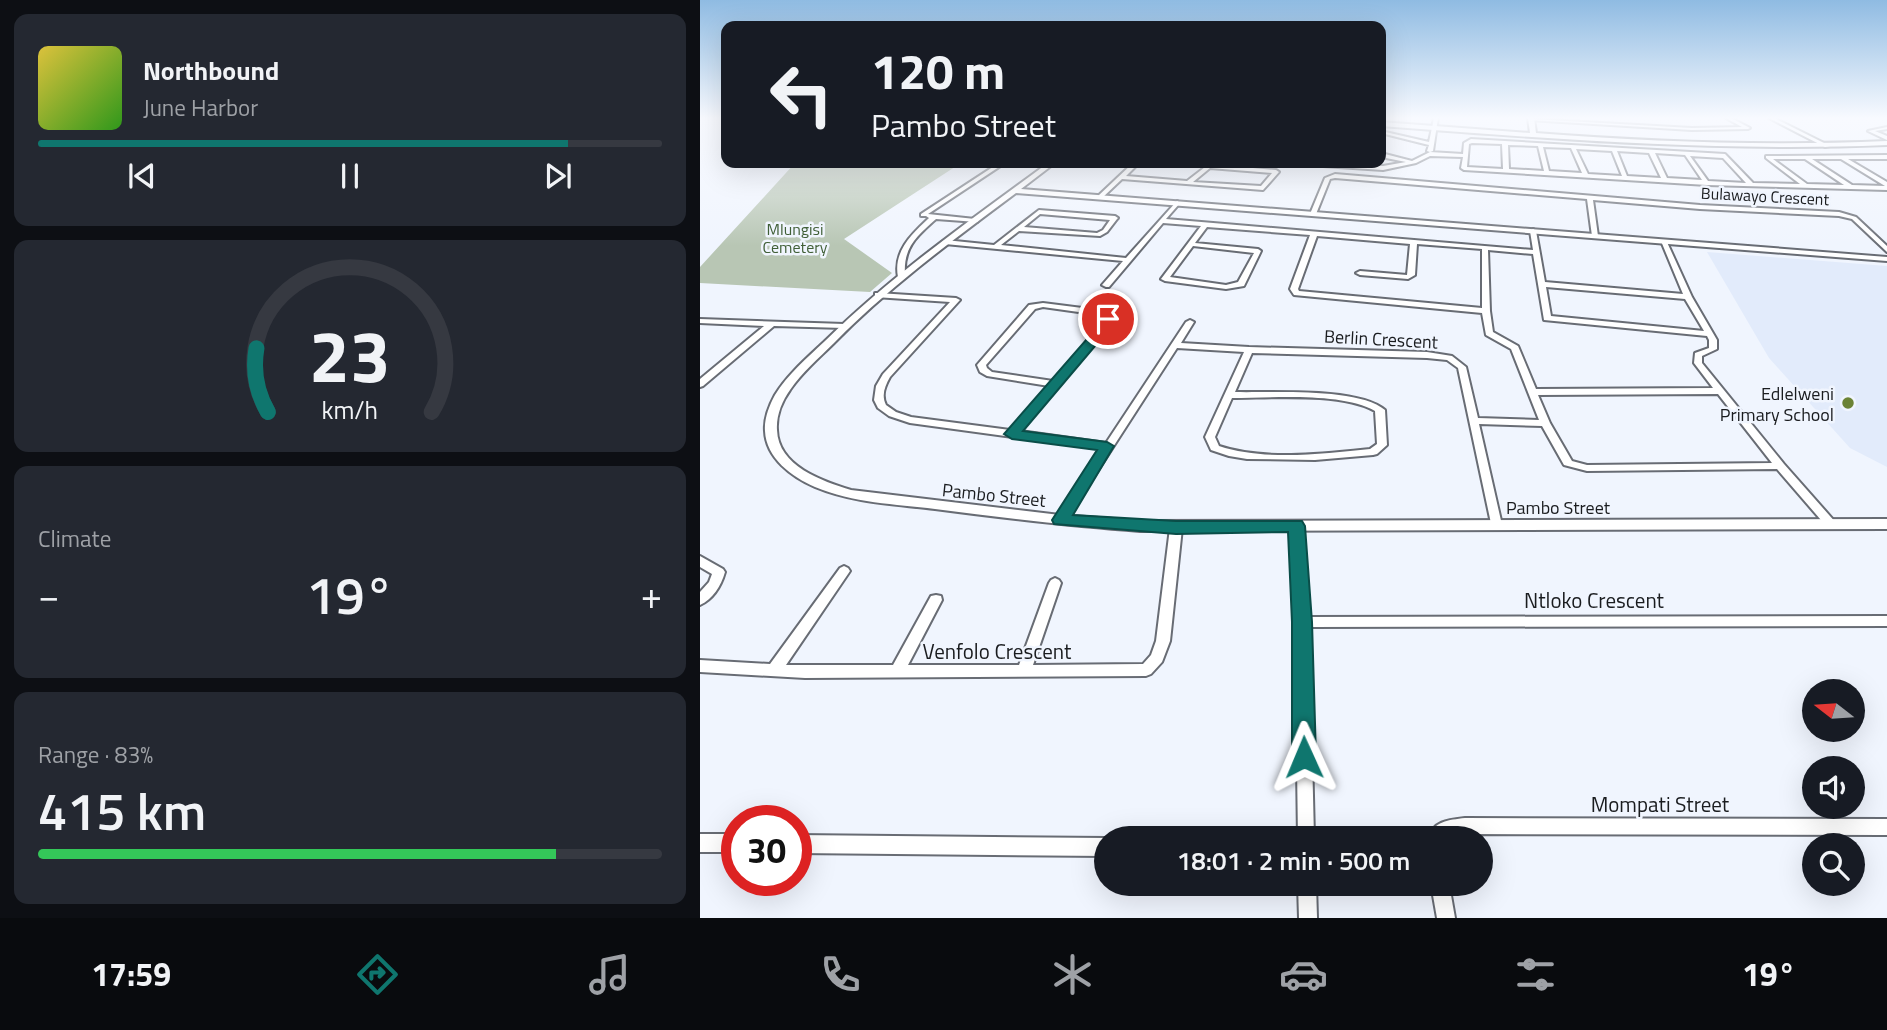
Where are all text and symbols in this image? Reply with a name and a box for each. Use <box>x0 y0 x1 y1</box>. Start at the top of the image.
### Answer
text: 120 m <box>871 33 1005 108</box>
icon: left <box>756 49 847 140</box>
text: Northbound <box>143 51 279 90</box>
text: June Harbor <box>143 90 258 125</box>
text: Pambo Street <box>871 101 1056 149</box>
icon: previous <box>123 157 161 195</box>
icon: pause <box>331 157 369 195</box>
icon: next <box>539 157 577 195</box>
street label: Bulawayo Crescent <box>1700 181 1830 211</box>
park label: Mlungisi Cemetery <box>763 217 828 259</box>
pin <box>1078 289 1138 349</box>
text: 23 <box>309 300 391 410</box>
icon: arrive <box>1089 300 1127 338</box>
street label: Berlin Crescent <box>1323 323 1439 356</box>
place label: Edlelweni Primary School <box>1720 380 1834 428</box>
text: km/h <box>322 391 378 429</box>
marker: Edlelweni Primary School <box>1840 395 1856 411</box>
street label: Pambo Street <box>941 476 1048 514</box>
street label: Pambo Street <box>1506 494 1611 521</box>
text: Climate <box>38 521 111 556</box>
text: 19° <box>306 555 394 634</box>
text: − <box>38 566 59 624</box>
text: + <box>641 566 662 624</box>
street label: Ntloko Crescent <box>1524 584 1665 616</box>
street label: Venfolo Crescent <box>923 635 1072 667</box>
north arrow <box>1802 679 1866 742</box>
map controls <box>1802 679 1865 896</box>
position arrow <box>1267 720 1341 794</box>
text: Range · 83% <box>38 737 153 772</box>
button: sound <box>1802 756 1865 819</box>
text: 415 km <box>38 771 206 850</box>
street label: Mompati Street <box>1591 788 1730 820</box>
speed limit sign: 30 <box>721 805 812 896</box>
button: search <box>1802 833 1865 896</box>
text: 18:01 · 2 min · 500 m <box>1177 841 1410 880</box>
text: 17:59 <box>91 950 171 998</box>
icon: directions <box>353 950 402 999</box>
icon: music <box>585 950 634 999</box>
icon: phone <box>816 950 865 999</box>
icon: climate <box>1048 950 1097 999</box>
icon: car <box>1279 950 1328 999</box>
icon: filters <box>1511 950 1560 999</box>
text: 19° <box>1742 950 1796 998</box>

